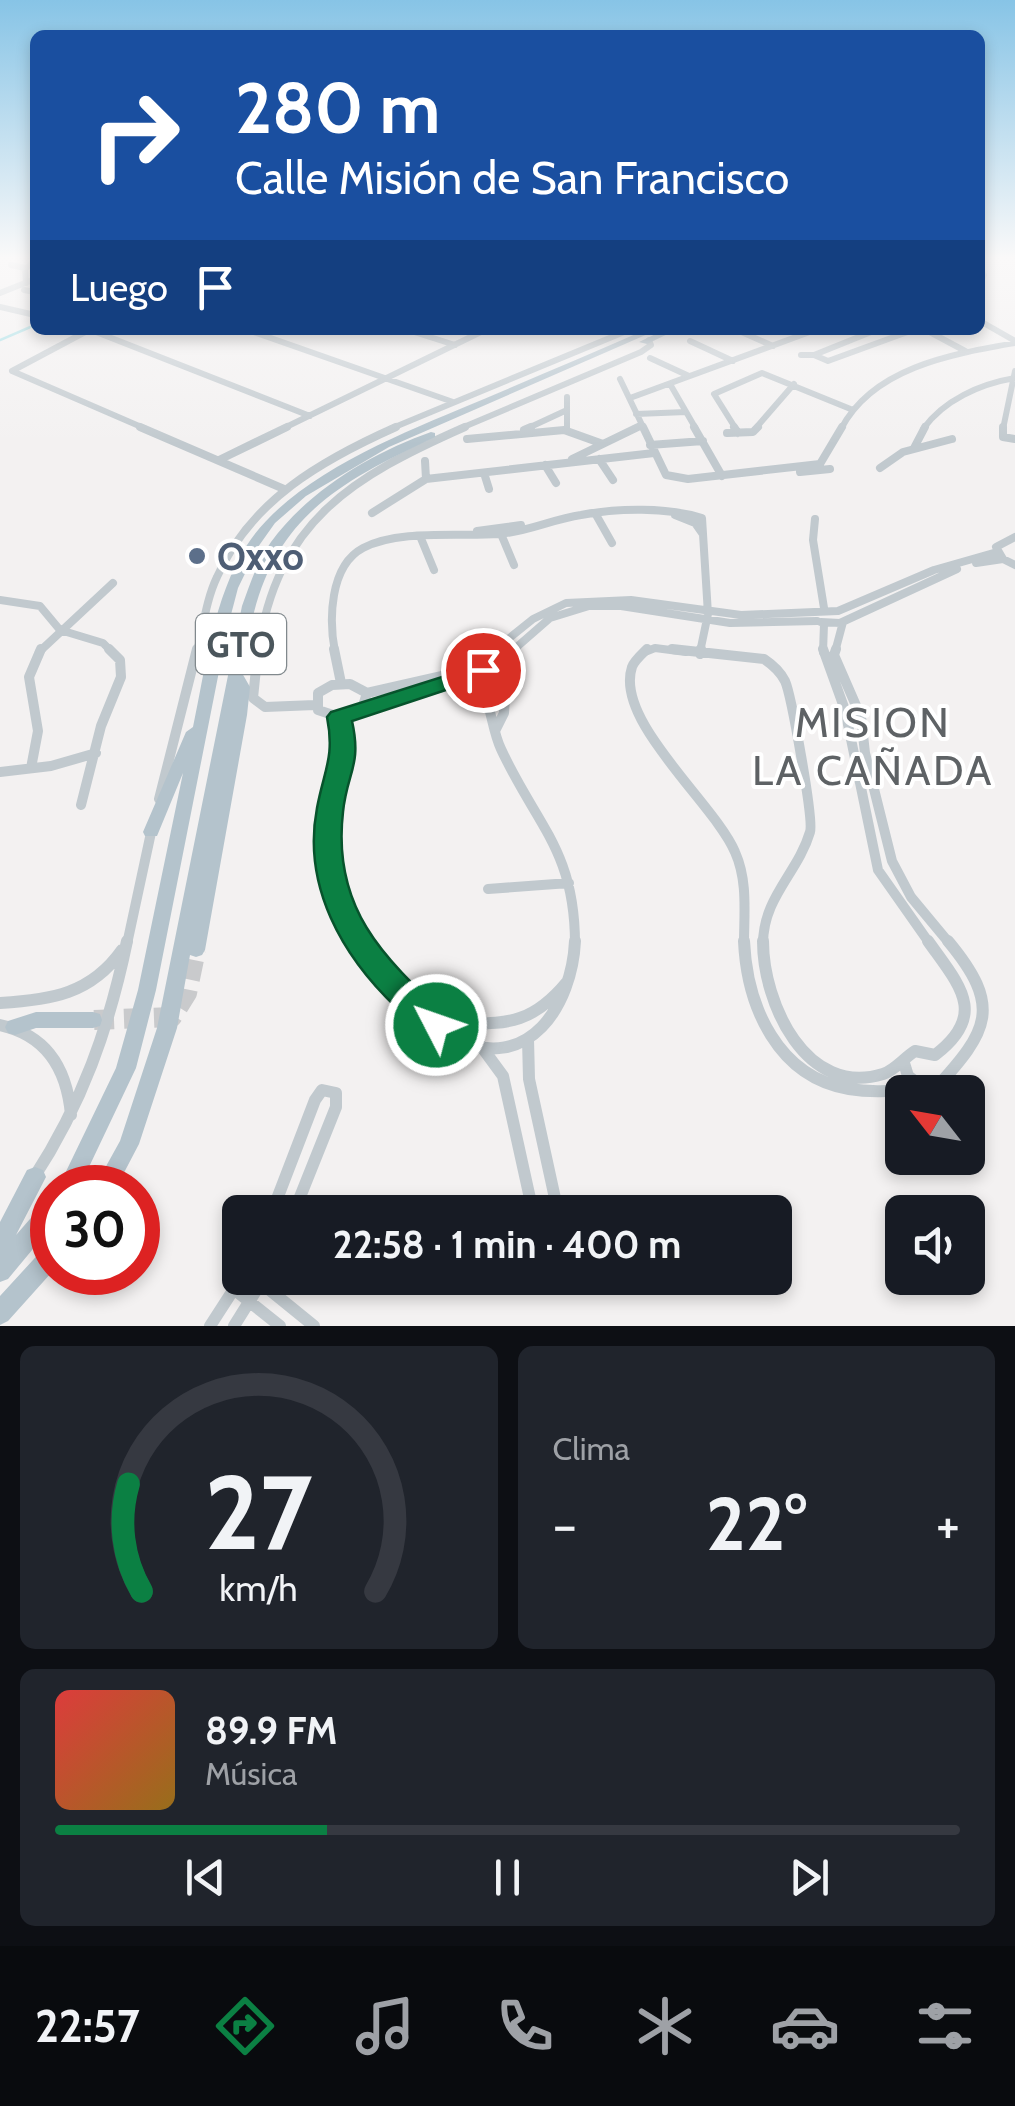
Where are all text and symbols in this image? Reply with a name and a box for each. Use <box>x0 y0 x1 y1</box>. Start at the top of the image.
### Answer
text: 280 m <box>235 65 440 151</box>
icon: right <box>70 70 200 200</box>
text: Calle Misión de San Francisco <box>235 151 789 205</box>
icon: arrive <box>188 260 243 315</box>
text: Luego <box>70 264 168 311</box>
place label: Oxxo <box>217 533 304 580</box>
marker: Oxxo <box>186 545 208 567</box>
road number: GTO <box>196 614 286 674</box>
pin <box>441 628 526 713</box>
icon: arrive <box>456 643 511 698</box>
district label: MISION LA CAÑADA <box>752 696 994 796</box>
position arrow <box>384 973 488 1077</box>
north arrow <box>885 1075 985 1175</box>
map controls <box>885 1075 985 1295</box>
speed limit sign: 30 <box>30 1165 160 1295</box>
button: sound <box>885 1195 985 1295</box>
text: 22:58 · 1 min · 400 m <box>333 1221 681 1268</box>
text: Clima <box>553 1429 630 1468</box>
text: 27 <box>205 1449 313 1575</box>
text: 22° <box>706 1478 807 1569</box>
text: − <box>553 1491 577 1558</box>
text: + <box>936 1491 960 1558</box>
text: km/h <box>220 1567 298 1610</box>
text: 89.9 FM <box>205 1707 337 1754</box>
text: Música <box>205 1754 297 1793</box>
icon: previous <box>178 1850 233 1905</box>
icon: pause <box>480 1850 535 1905</box>
icon: next <box>782 1850 837 1905</box>
icon: directions <box>210 1991 280 2061</box>
icon: music <box>350 1991 420 2061</box>
icon: phone <box>490 1991 560 2061</box>
icon: climate <box>630 1991 700 2061</box>
icon: car <box>770 1991 840 2061</box>
icon: filters <box>910 1991 980 2061</box>
text: 22:57 <box>35 1999 140 2053</box>

